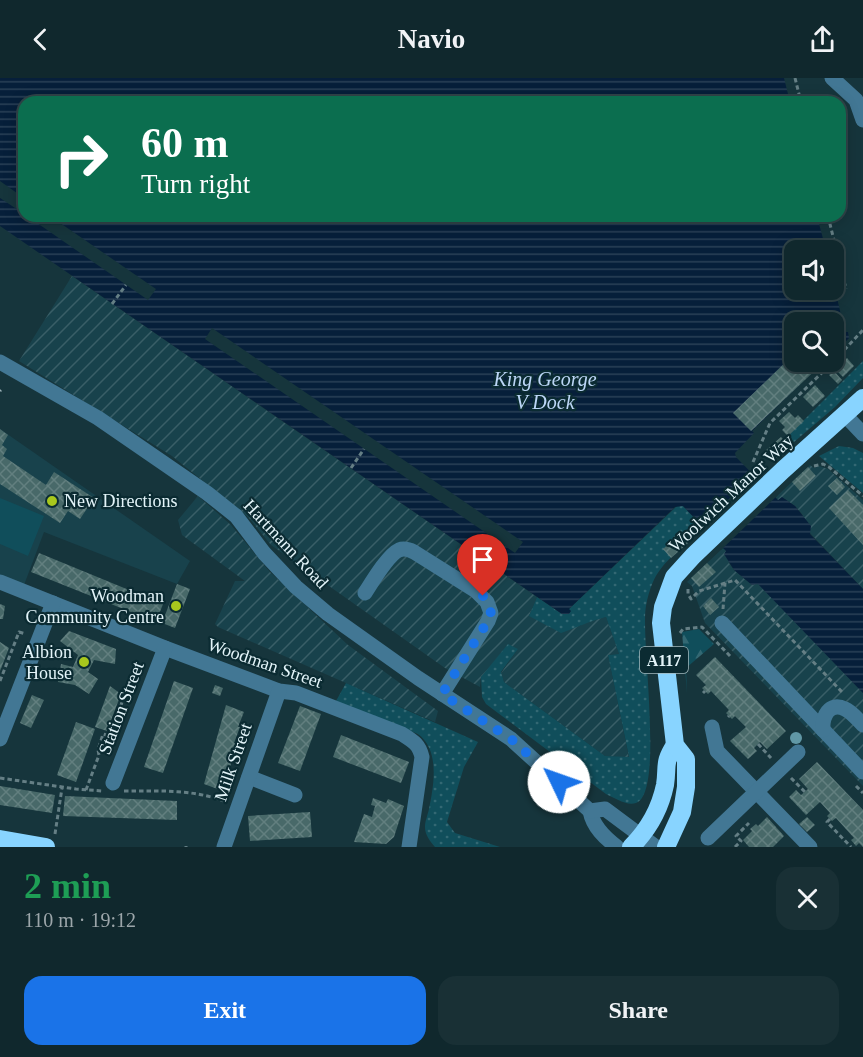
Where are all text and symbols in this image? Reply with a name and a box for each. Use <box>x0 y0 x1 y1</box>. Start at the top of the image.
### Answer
icon: back <box>24 23 57 56</box>
icon: share <box>806 23 839 56</box>
text: Navio <box>398 24 465 54</box>
icon: right <box>42 120 120 198</box>
text: 60 m <box>141 120 229 166</box>
text: Turn right <box>141 169 250 199</box>
map controls <box>784 240 844 372</box>
button: sound <box>784 240 844 300</box>
button: search <box>784 312 844 372</box>
water label: King George V Dock <box>492 368 597 413</box>
street label: Woolwich Manor Way <box>665 430 797 556</box>
place label: New Directions <box>64 491 177 511</box>
marker: New Directions <box>45 494 59 508</box>
street label: Hartmann Road <box>240 495 332 593</box>
pin <box>457 534 508 596</box>
icon: arrive <box>466 543 499 576</box>
place label: Woodman Community Centre <box>26 586 164 627</box>
marker: Woodman Community Centre <box>169 599 183 613</box>
street label: Woodman Street <box>205 634 325 692</box>
place label: Albion House <box>22 642 72 683</box>
road number: A117 <box>640 647 688 673</box>
marker: Albion House <box>77 655 91 669</box>
street label: Station Street <box>94 659 148 757</box>
street label: Milk Street <box>210 720 256 804</box>
position arrow <box>527 750 591 814</box>
text: 2 min <box>24 866 111 906</box>
button: close <box>776 867 839 930</box>
text: 110 m · 19:12 <box>24 909 136 931</box>
button: Exit <box>24 976 426 1045</box>
button: Share <box>438 976 839 1045</box>

